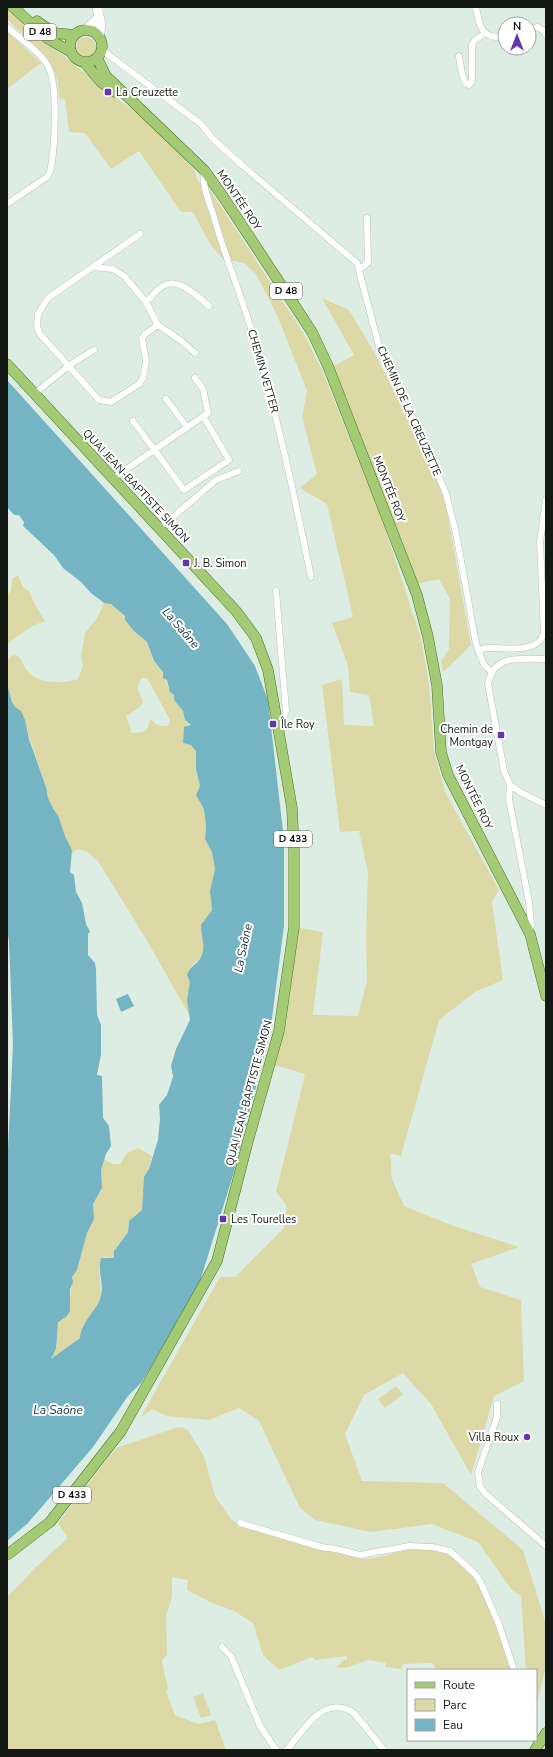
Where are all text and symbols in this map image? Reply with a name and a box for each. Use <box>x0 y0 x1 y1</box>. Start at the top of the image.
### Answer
north arrow <box>497 16 537 56</box>
text: N <box>513 19 521 34</box>
road number: D 48 <box>24 24 56 40</box>
place label: La Creuzette <box>116 85 178 100</box>
marker: La Creuzette <box>103 87 113 97</box>
street label: MONTÉE ROY <box>213 166 266 234</box>
road number: D 48 <box>270 283 302 299</box>
street label: CHEMIN VETTER <box>244 327 282 415</box>
street label: CHEMIN DE LA CREUZETTE <box>373 344 445 478</box>
street label: QUAI JEAN-BAPTISTE SIMON <box>79 426 193 546</box>
street label: MONTÉE ROY <box>369 453 410 525</box>
place label: J. B. Simon <box>193 556 247 571</box>
marker: J. B. Simon <box>181 558 191 568</box>
water label: La Saône <box>159 604 204 652</box>
place label: Île Roy <box>280 716 315 732</box>
marker: Île Roy <box>268 719 278 729</box>
place label: Chemin de Montgay <box>440 722 493 750</box>
marker: Chemin de Montgay <box>496 730 506 740</box>
street label: MONTÉE ROY <box>452 762 497 832</box>
road number: D 433 <box>274 831 312 847</box>
water label: La Saône <box>230 921 256 974</box>
street label: QUAI JEAN-BAPTISTE SIMON <box>222 1018 276 1168</box>
place label: Les Tourelles <box>231 1212 296 1227</box>
marker: Les Tourelles <box>218 1214 228 1224</box>
water label: La Saône <box>33 1402 83 1418</box>
place label: Villa Roux <box>467 1430 519 1445</box>
marker: Villa Roux <box>522 1432 532 1442</box>
road number: D 433 <box>53 1487 91 1503</box>
legend <box>407 1669 537 1741</box>
text: Route <box>443 1677 475 1693</box>
text: Parc <box>443 1697 467 1713</box>
text: Eau <box>443 1717 463 1733</box>

